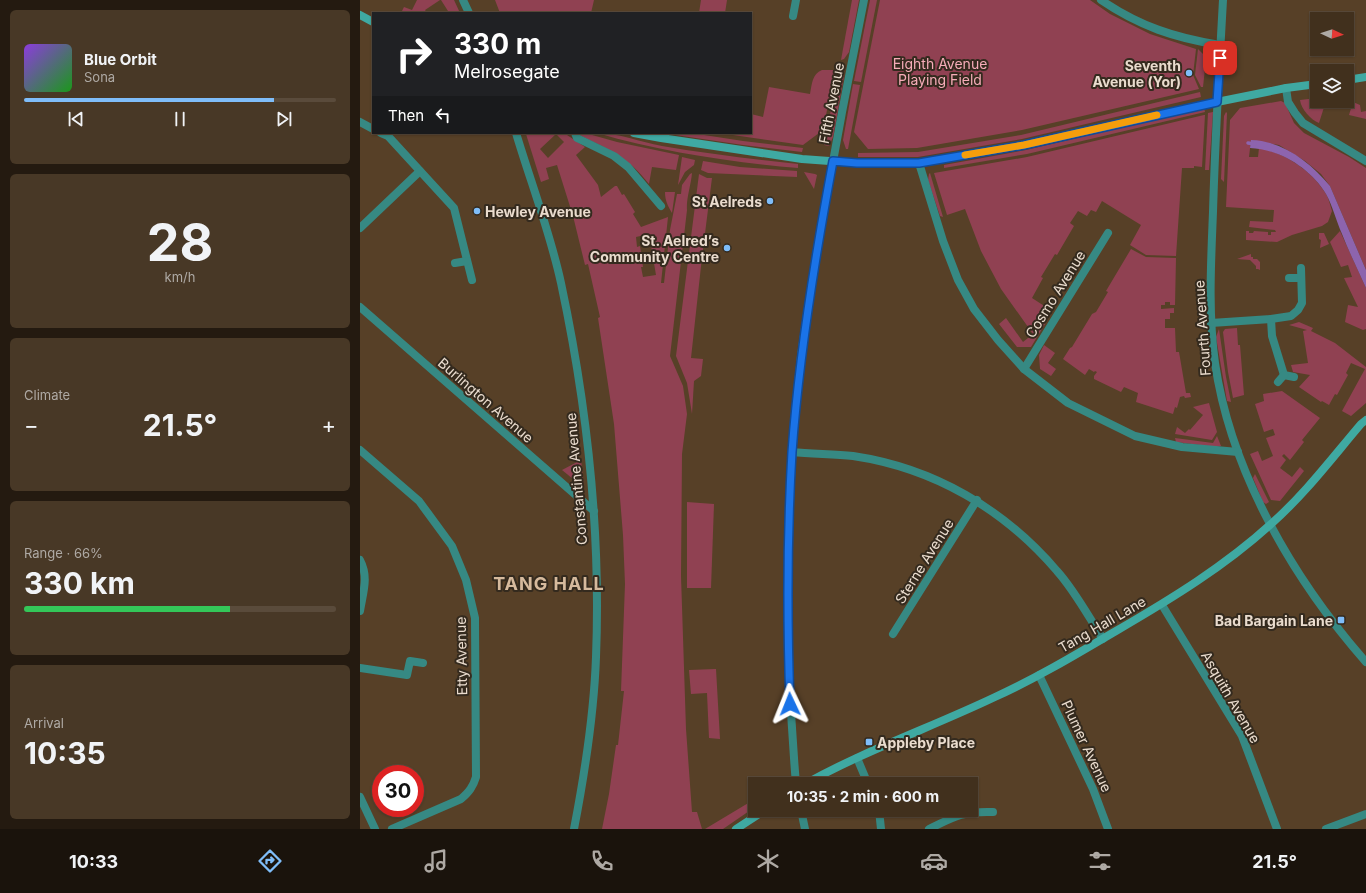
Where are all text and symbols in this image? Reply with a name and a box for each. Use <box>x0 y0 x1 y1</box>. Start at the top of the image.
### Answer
north arrow <box>1310 12 1354 56</box>
map controls <box>1310 12 1354 108</box>
text: 330 m <box>454 27 541 61</box>
icon: right <box>388 28 440 80</box>
pin <box>1203 41 1237 75</box>
icon: arrive <box>1209 47 1231 69</box>
text: Blue Orbit <box>84 50 157 69</box>
park label: Eighth Avenue Playing Field <box>893 55 987 88</box>
place label: Seventh Avenue (Yor) <box>1092 57 1181 90</box>
text: Melrosegate <box>454 61 560 82</box>
street label: Fifth Avenue <box>815 61 847 145</box>
button: layers <box>1310 64 1354 108</box>
marker: Seventh Avenue (Yor) <box>1184 68 1194 78</box>
text: Sona <box>84 69 115 85</box>
icon: left <box>432 104 454 126</box>
text: Then <box>388 106 424 125</box>
icon: previous <box>65 108 87 130</box>
icon: pause <box>169 108 191 130</box>
icon: next <box>273 108 295 130</box>
place label: St Aelreds <box>692 193 762 210</box>
marker: St Aelreds <box>765 196 775 206</box>
place label: Hewley Avenue <box>485 203 591 220</box>
marker: Hewley Avenue <box>472 206 482 216</box>
text: 28 <box>147 211 213 274</box>
place label: St. Aelred’s Community Centre <box>590 232 719 265</box>
marker: St. Aelred’s Community Centre <box>722 243 732 253</box>
street label: Cosmo Avenue <box>1021 247 1089 341</box>
text: km/h <box>165 269 195 285</box>
street label: Fourth Avenue <box>1190 280 1214 376</box>
street label: Burlington Avenue <box>435 354 537 446</box>
text: Climate <box>24 387 70 403</box>
text: 21.5° <box>143 407 217 443</box>
text: − <box>24 412 39 438</box>
text: + <box>321 412 336 438</box>
street label: Constantine Avenue <box>562 412 590 546</box>
street label: Sterne Avenue <box>891 516 957 606</box>
text: Range · 66% <box>24 545 103 561</box>
text: 330 km <box>24 565 135 601</box>
district label: TANG HALL <box>493 573 605 594</box>
street label: Tang Hall Lane <box>1055 592 1149 656</box>
place label: Bad Bargain Lane <box>1215 612 1333 629</box>
marker: Bad Bargain Lane <box>1336 615 1346 625</box>
street label: Etty Avenue <box>452 617 470 695</box>
street label: Asquith Avenue <box>1198 648 1264 746</box>
position arrow <box>769 683 811 725</box>
street label: Plumer Avenue <box>1058 697 1116 795</box>
text: Arrival <box>24 715 64 731</box>
place label: Appleby Place <box>877 734 975 751</box>
text: 10:35 <box>24 735 106 771</box>
marker: Appleby Place <box>864 737 874 747</box>
speed limit sign: 30 <box>372 765 424 817</box>
text: 10:35 · 2 min · 600 m <box>787 787 939 806</box>
icon: directions <box>256 847 284 875</box>
icon: music <box>422 847 450 875</box>
icon: phone <box>588 847 616 875</box>
icon: climate <box>754 847 782 875</box>
icon: car <box>920 847 948 875</box>
icon: filters <box>1086 847 1114 875</box>
text: 10:33 <box>69 851 118 872</box>
text: 21.5° <box>1252 851 1297 872</box>

